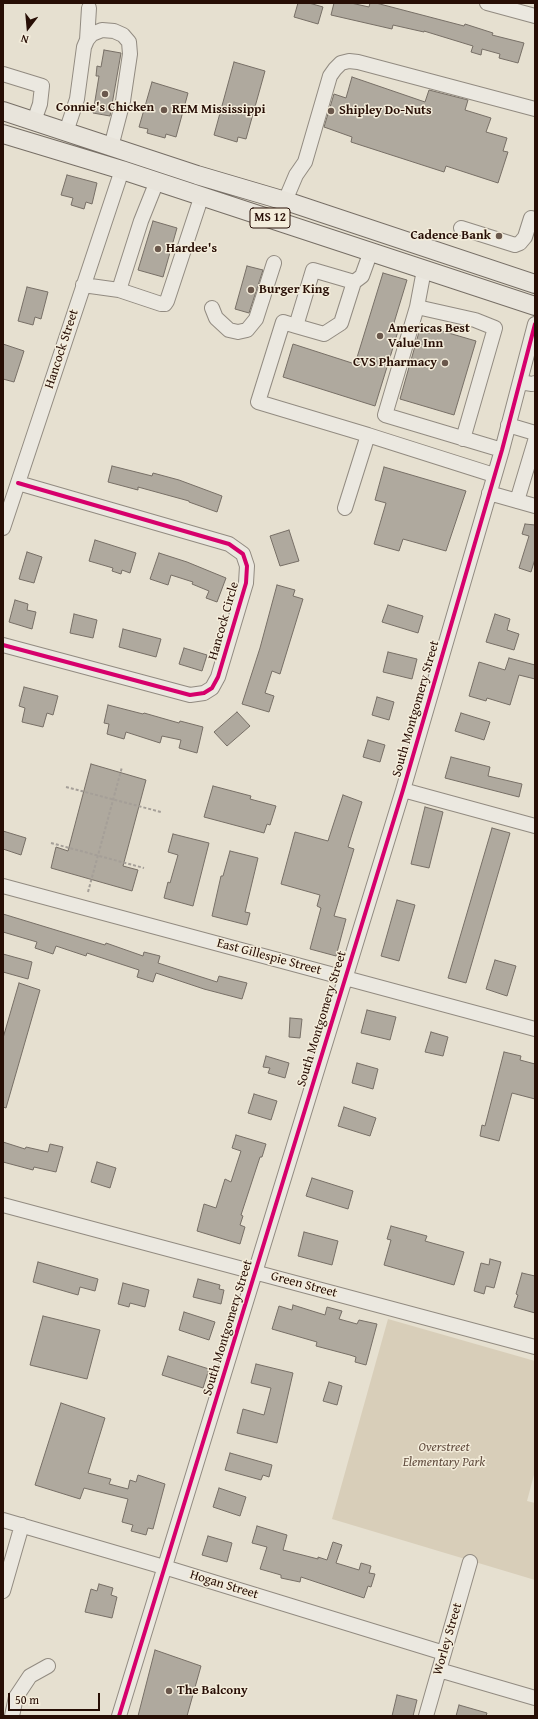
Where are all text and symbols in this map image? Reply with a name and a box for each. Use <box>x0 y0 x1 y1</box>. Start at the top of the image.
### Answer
north arrow <box>8 8 48 48</box>
text: N <box>19 31 30 48</box>
marker: Connie's Chicken <box>100 89 110 99</box>
place label: Connie's Chicken <box>56 100 154 116</box>
place label: REM Mississippi <box>172 102 265 118</box>
place label: Shipley Do-Nuts <box>339 103 432 119</box>
marker: REM Mississippi <box>159 105 169 115</box>
marker: Shipley Do-Nuts <box>326 106 336 116</box>
road number: MS 12 <box>250 208 290 228</box>
place label: Cadence Bank <box>410 228 491 244</box>
marker: Cadence Bank <box>494 231 504 241</box>
place label: Hardee's <box>166 241 217 257</box>
marker: Hardee's <box>153 244 163 254</box>
place label: Burger King <box>259 282 329 298</box>
marker: Burger King <box>246 285 256 295</box>
street label: Hancock Street <box>42 307 82 391</box>
place label: Americas Best Value Inn <box>388 321 470 352</box>
marker: Americas Best Value Inn <box>375 331 385 341</box>
place label: CVS Pharmacy <box>353 355 437 371</box>
marker: CVS Pharmacy <box>440 358 450 368</box>
street label: Hancock Circle <box>205 580 243 662</box>
street label: South Montgomery Street <box>389 639 443 779</box>
street label: East Gillespie Street <box>215 936 323 978</box>
street label: South Montgomery Street <box>294 949 350 1089</box>
street label: South Montgomery Street <box>200 1258 256 1398</box>
street label: Green Street <box>269 1269 339 1301</box>
park label: Overstreet Elementary Park <box>403 1440 485 1471</box>
street label: Hogan Street <box>188 1567 260 1603</box>
street label: Worley Street <box>430 1601 466 1677</box>
place label: The Balcony <box>177 1683 248 1699</box>
scale bar <box>10 1685 102 1711</box>
marker: The Balcony <box>164 1686 174 1696</box>
text: 50 m <box>15 1691 39 1708</box>

